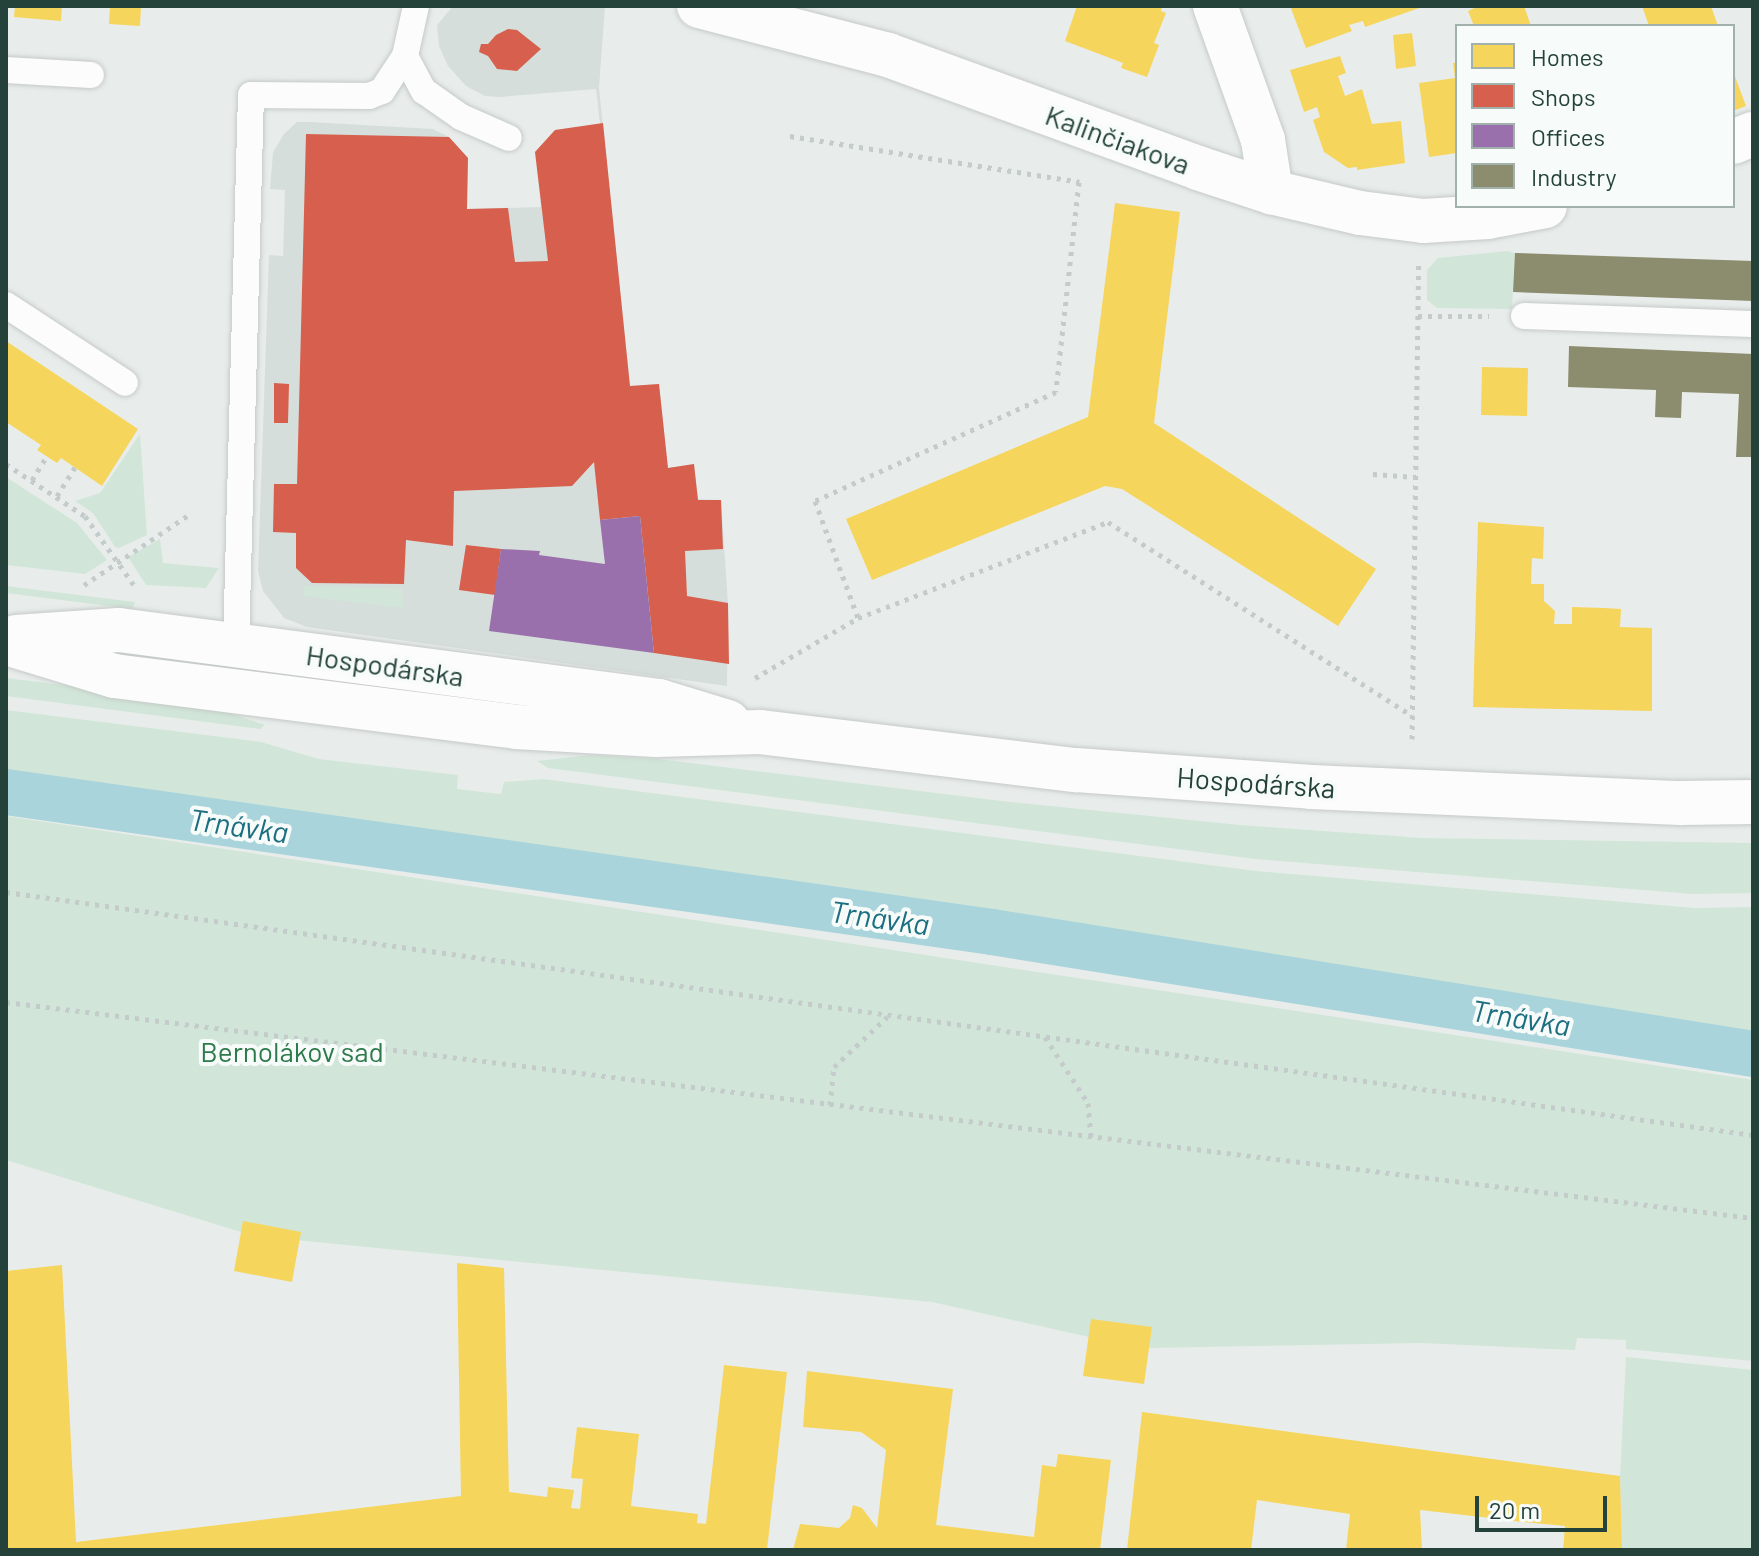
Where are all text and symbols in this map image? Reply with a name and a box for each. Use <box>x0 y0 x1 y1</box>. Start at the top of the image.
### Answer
legend <box>1455 24 1735 208</box>
text: Homes <box>1531 42 1604 71</box>
text: Shops <box>1531 82 1596 111</box>
street label: Kalinčiakova <box>1041 97 1195 181</box>
text: Offices <box>1531 122 1605 151</box>
text: Industry <box>1531 162 1617 191</box>
street label: Hospodárska <box>304 637 466 693</box>
street label: Hospodárska <box>1176 760 1336 804</box>
water label: Trnávka <box>187 800 291 850</box>
water label: Trnávka <box>828 892 932 942</box>
water label: Trnávka <box>1469 991 1573 1043</box>
park label: Bernolákov sad <box>200 1034 384 1068</box>
scale bar <box>1479 1480 1611 1530</box>
text: 20 m <box>1489 1495 1540 1524</box>

